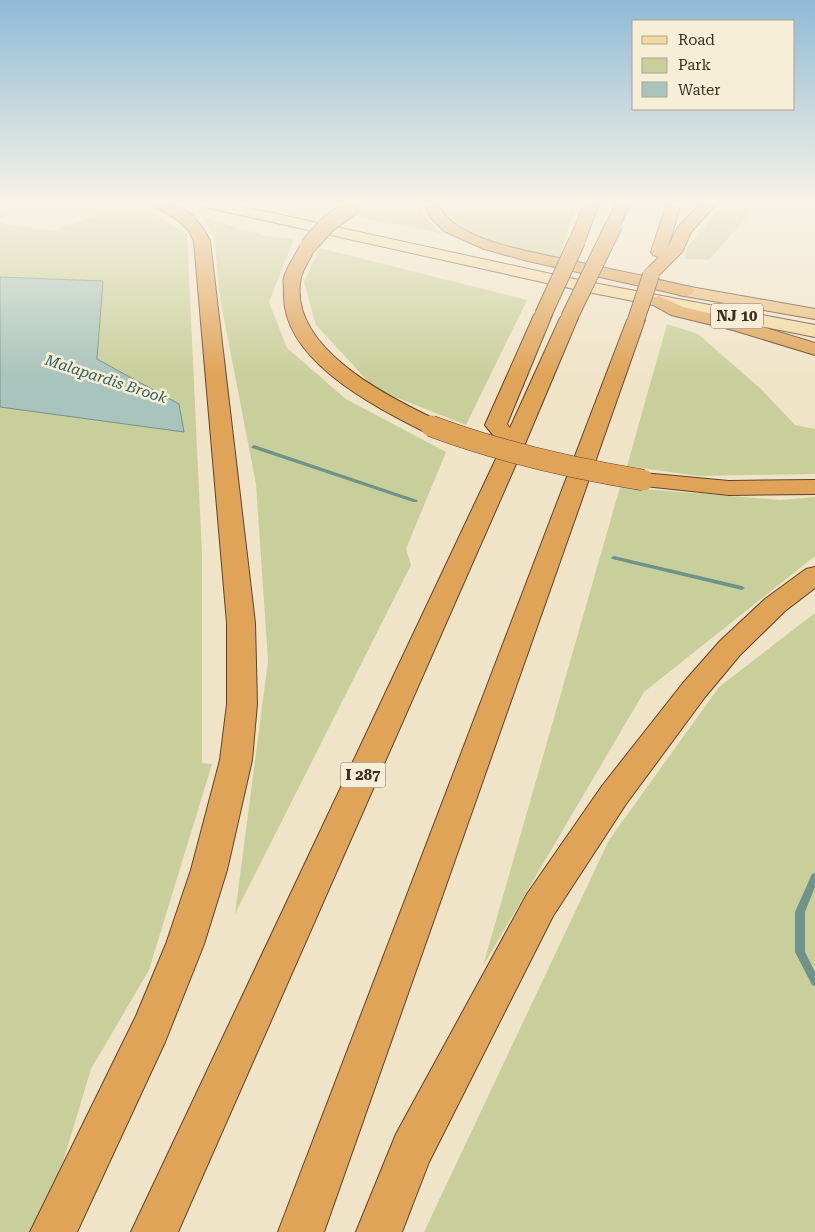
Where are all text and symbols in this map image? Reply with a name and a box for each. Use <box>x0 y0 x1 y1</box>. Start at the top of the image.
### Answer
legend <box>632 20 795 110</box>
text: Road <box>678 31 715 49</box>
text: Park <box>678 56 712 74</box>
text: Water <box>678 81 720 99</box>
road number: NJ 10 <box>711 304 763 328</box>
water label: Malapardis Brook <box>42 351 170 407</box>
road number: I 287 <box>340 762 386 788</box>

